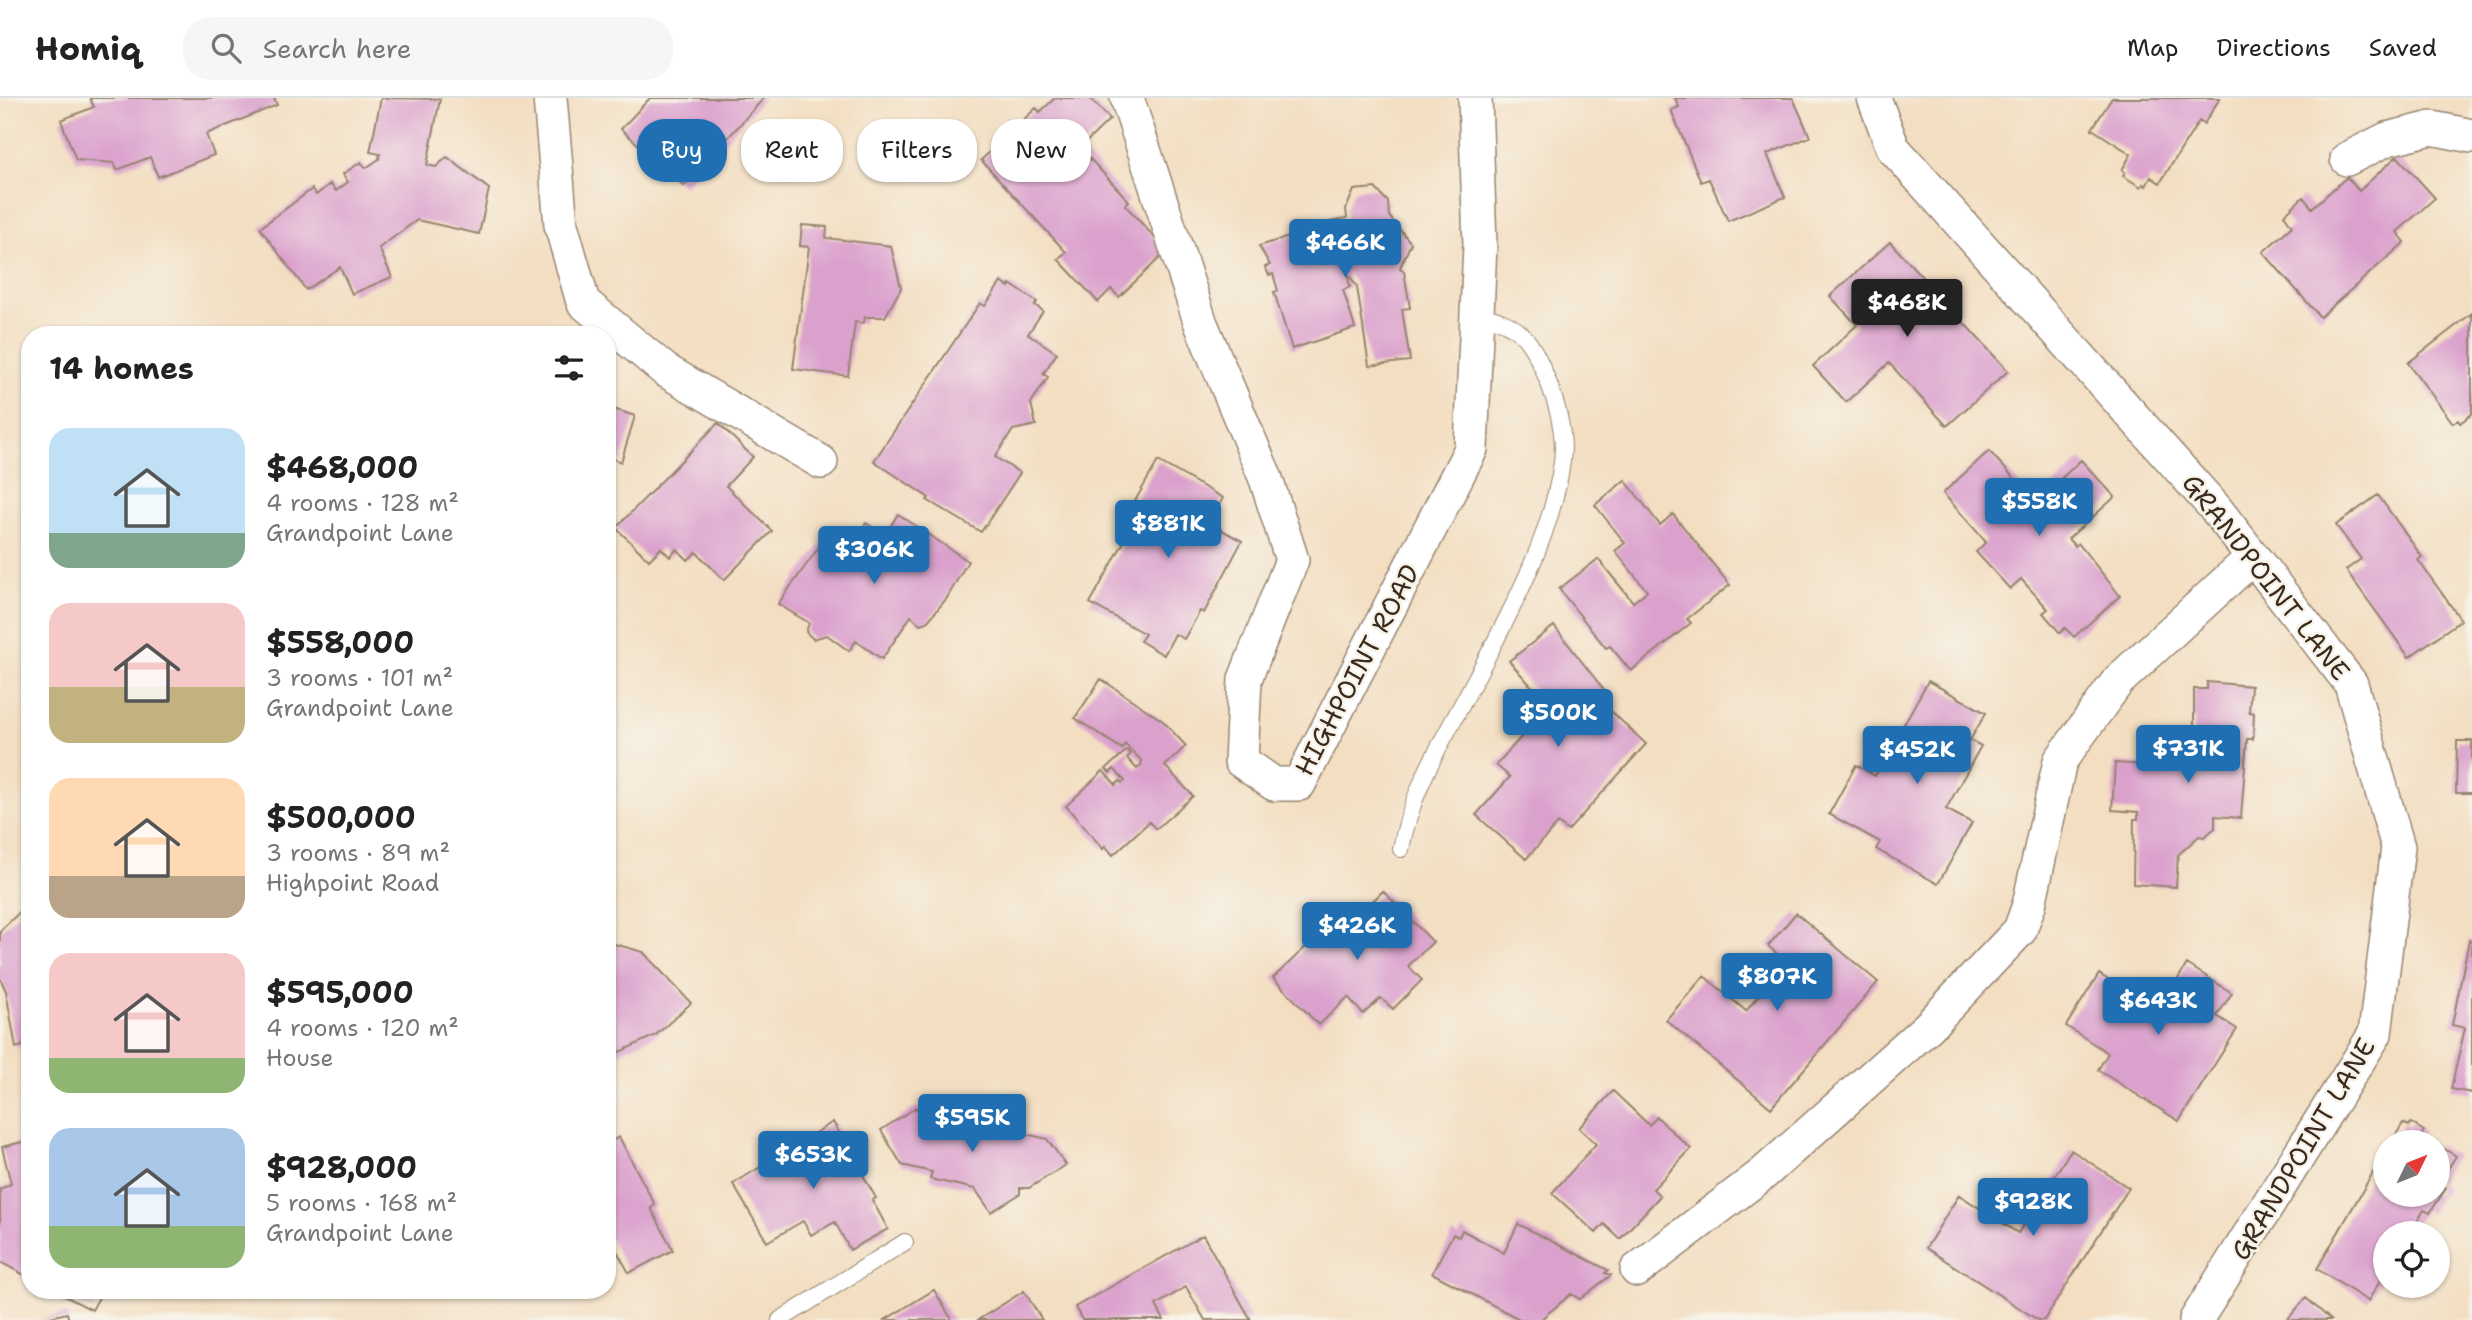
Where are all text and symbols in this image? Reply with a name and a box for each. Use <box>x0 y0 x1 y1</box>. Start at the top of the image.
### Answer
search box <box>183 17 673 80</box>
text: Homiq <box>35 26 141 71</box>
icon: search <box>207 29 245 67</box>
text: Search here <box>263 31 411 66</box>
text: Map <box>2127 32 2178 64</box>
text: Directions <box>2216 32 2331 64</box>
text: Saved <box>2369 32 2437 64</box>
chip: Buy <box>637 119 727 182</box>
chip: Rent <box>741 119 843 182</box>
chip: Filters <box>857 119 977 182</box>
chip: New <box>991 119 1091 182</box>
pin: $466K <box>1296 220 1394 279</box>
text: $466K <box>1305 227 1385 257</box>
pin: $468K <box>1858 280 1956 339</box>
text: $468K <box>1867 287 1947 317</box>
text: 14 homes <box>49 348 194 389</box>
icon: filters <box>550 349 588 387</box>
text: $468,000 <box>266 447 418 488</box>
icon: home <box>105 456 189 540</box>
street label: GRANDPOINT LANE <box>2175 466 2358 687</box>
pin: $558K <box>1990 478 2088 538</box>
text: $558K <box>2001 486 2077 516</box>
text: 4 rooms · 128 m² <box>266 488 459 518</box>
pin: $881K <box>1119 500 1217 560</box>
text: $881K <box>1131 508 1205 538</box>
text: Grandpoint Lane <box>266 518 454 548</box>
pin: $306K <box>825 526 923 586</box>
text: $306K <box>834 534 914 564</box>
street label: HIGHPOINT ROAD <box>1286 558 1427 781</box>
text: $558,000 <box>266 622 414 663</box>
icon: home <box>105 631 189 715</box>
text: 3 rooms · 101 m² <box>266 663 453 693</box>
pin: $500K <box>1509 690 1607 749</box>
text: Grandpoint Lane <box>266 693 454 723</box>
text: $500K <box>1519 697 1597 727</box>
pin: $452K <box>1868 726 1966 786</box>
pin: $731K <box>2139 726 2237 785</box>
text: $731K <box>2152 733 2224 763</box>
text: $452K <box>1879 734 1955 764</box>
text: $500,000 <box>266 797 416 838</box>
icon: home <box>105 806 189 890</box>
text: 3 rooms · 89 m² <box>266 838 450 868</box>
text: Highpoint Road <box>266 868 439 898</box>
pin: $426K <box>1308 902 1406 962</box>
text: $426K <box>1318 910 1396 940</box>
pin: $807K <box>1728 954 1826 1013</box>
text: $807K <box>1737 961 1817 991</box>
text: $595,000 <box>266 972 414 1013</box>
pin: $643K <box>2109 978 2207 1037</box>
icon: home <box>105 981 189 1065</box>
text: $643K <box>2119 985 2197 1015</box>
text: 4 rooms · 120 m² <box>266 1013 459 1043</box>
street label: GRANDPOINT LANE <box>2222 1031 2383 1266</box>
text: House <box>266 1043 334 1073</box>
pin: $595K <box>923 1094 1021 1154</box>
text: $595K <box>934 1102 1010 1132</box>
north arrow <box>2373 1130 2450 1208</box>
map controls <box>2373 1130 2450 1298</box>
pin: $653K <box>764 1132 862 1191</box>
text: $653K <box>774 1139 852 1169</box>
text: $928,000 <box>266 1147 417 1188</box>
icon: home <box>105 1156 189 1240</box>
pin: $928K <box>1984 1178 2082 1238</box>
text: $928K <box>1994 1186 2072 1216</box>
text: 5 rooms · 168 m² <box>266 1188 457 1218</box>
text: Grandpoint Lane <box>266 1218 454 1248</box>
button: locate <box>2373 1221 2450 1298</box>

